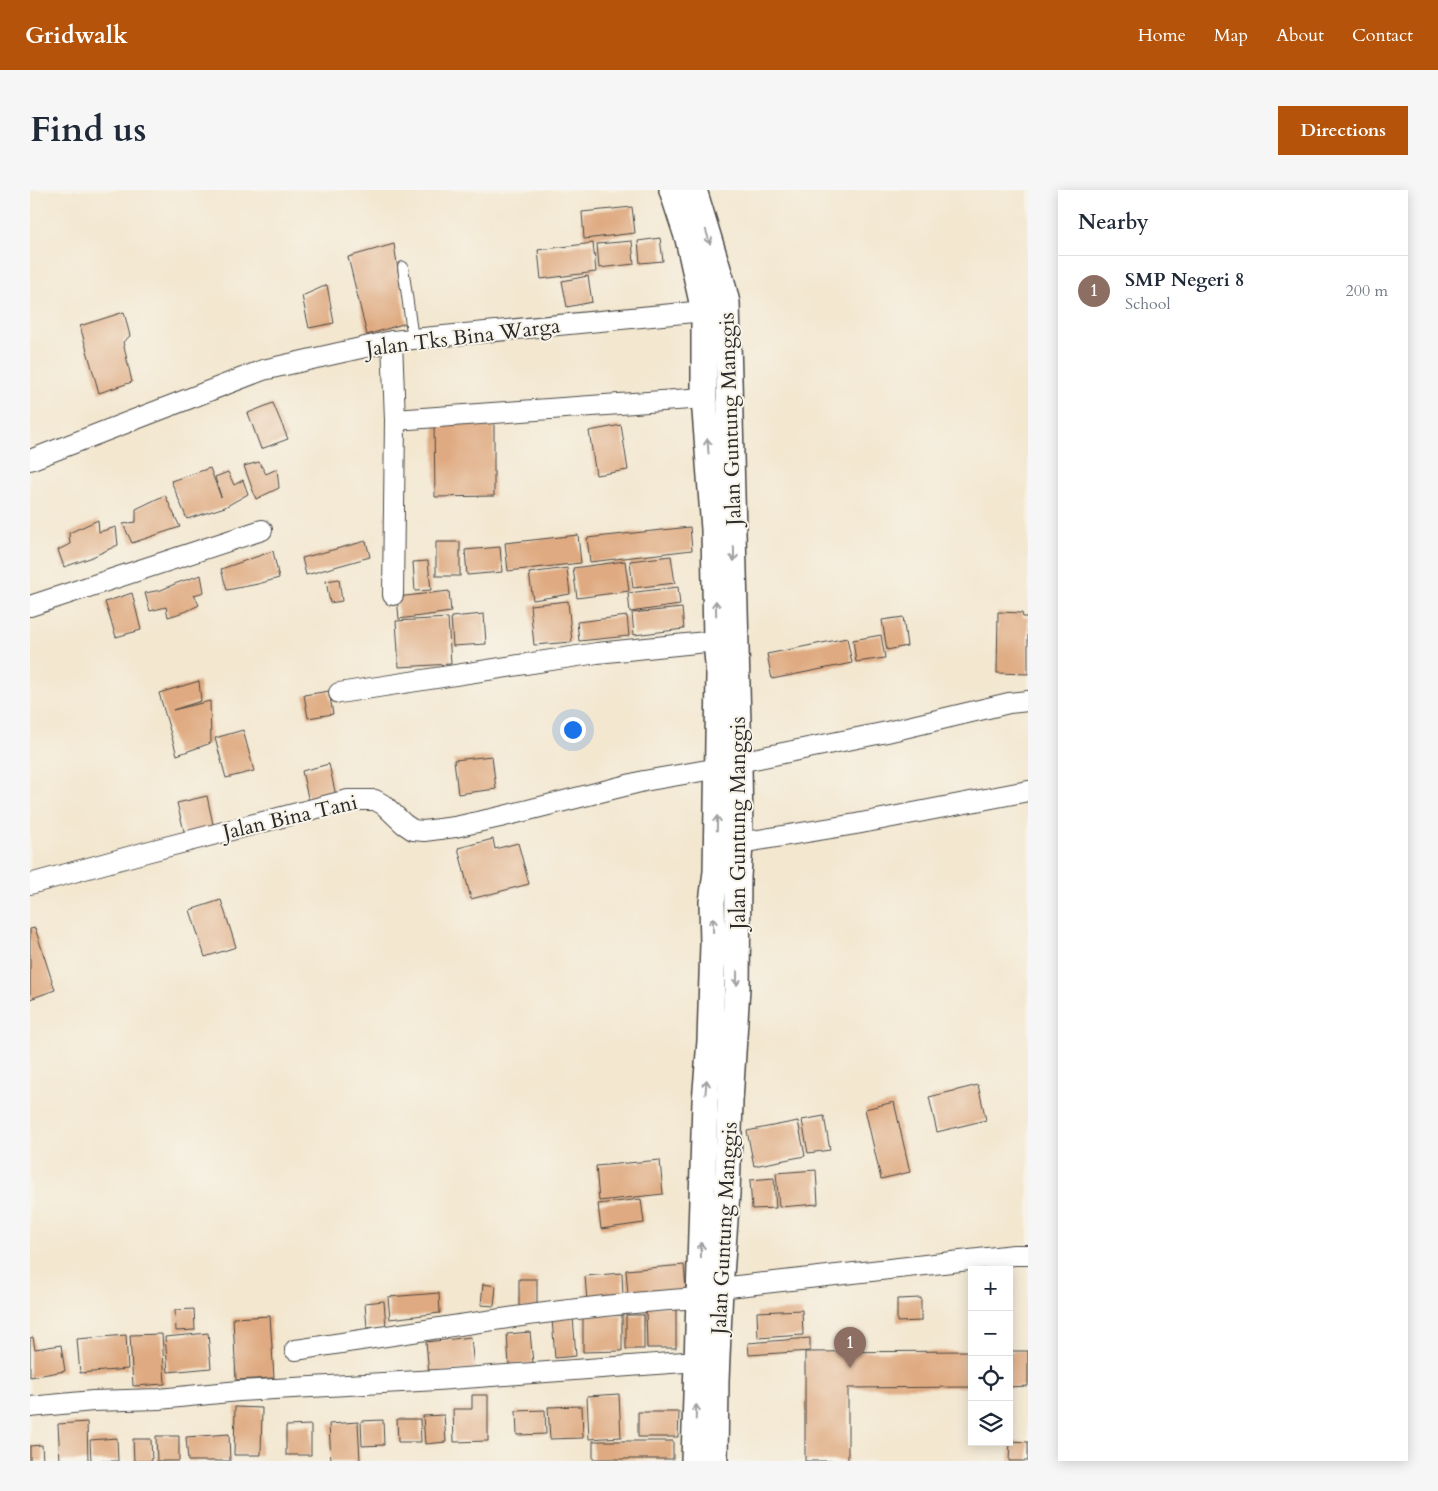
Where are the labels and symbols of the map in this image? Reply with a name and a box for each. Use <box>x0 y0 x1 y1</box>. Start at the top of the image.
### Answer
one-way arrow <box>704 228 714 244</box>
street label: Jalan Tks Bina Warga <box>361 311 562 364</box>
street label: Jalan Guntung Manggis <box>712 312 749 529</box>
one-way arrow <box>703 438 712 454</box>
one-way arrow <box>729 546 739 562</box>
one-way arrow <box>711 600 720 616</box>
street label: Jalan Guntung Manggis <box>724 716 753 933</box>
your location <box>560 717 586 743</box>
street label: Jalan Bina Tani <box>217 788 360 848</box>
one-way arrow <box>712 815 722 832</box>
one-way arrow <box>708 917 718 934</box>
one-way arrow <box>732 970 742 986</box>
one-way arrow <box>702 1080 711 1096</box>
street label: Jalan Guntung Manggis <box>704 1121 745 1338</box>
one-way arrow <box>696 1242 705 1258</box>
pin: 1 <box>834 1327 866 1368</box>
one-way arrow <box>692 1405 701 1421</box>

